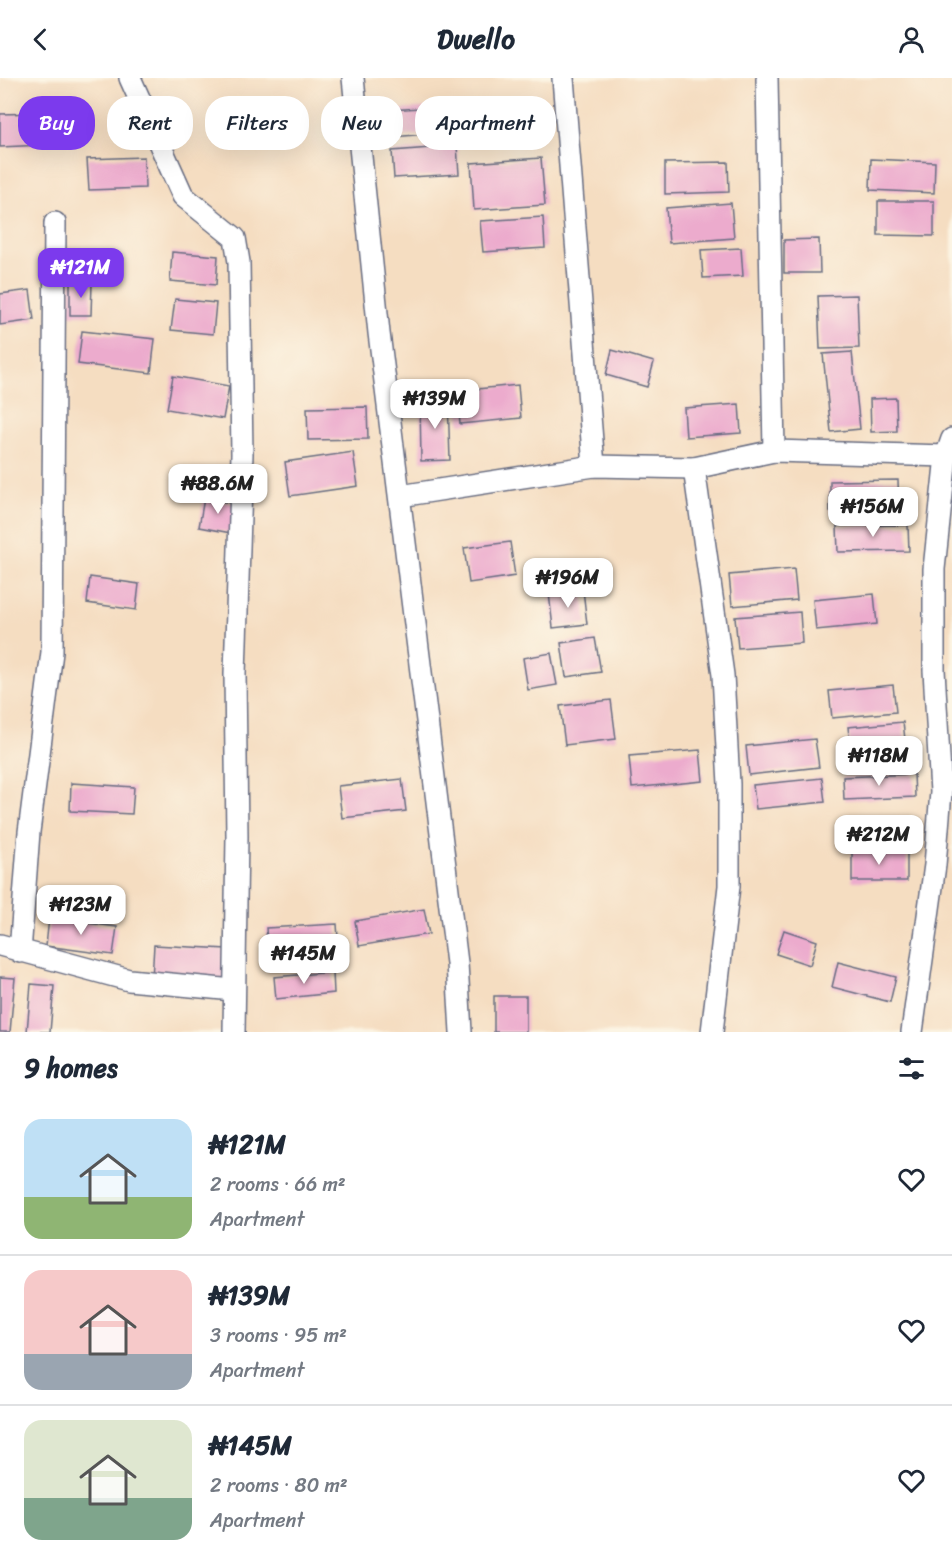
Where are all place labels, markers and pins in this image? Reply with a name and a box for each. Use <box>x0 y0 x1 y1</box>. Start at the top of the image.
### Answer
pin: ₦121M <box>39 248 123 299</box>
pin: ₦139M <box>393 379 477 430</box>
pin: ₦88.6M <box>169 464 267 515</box>
pin: ₦156M <box>831 487 915 538</box>
pin: ₦196M <box>526 558 610 609</box>
pin: ₦118M <box>837 736 921 787</box>
pin: ₦212M <box>837 815 921 866</box>
pin: ₦123M <box>39 885 123 936</box>
pin: ₦145M <box>262 934 346 985</box>

